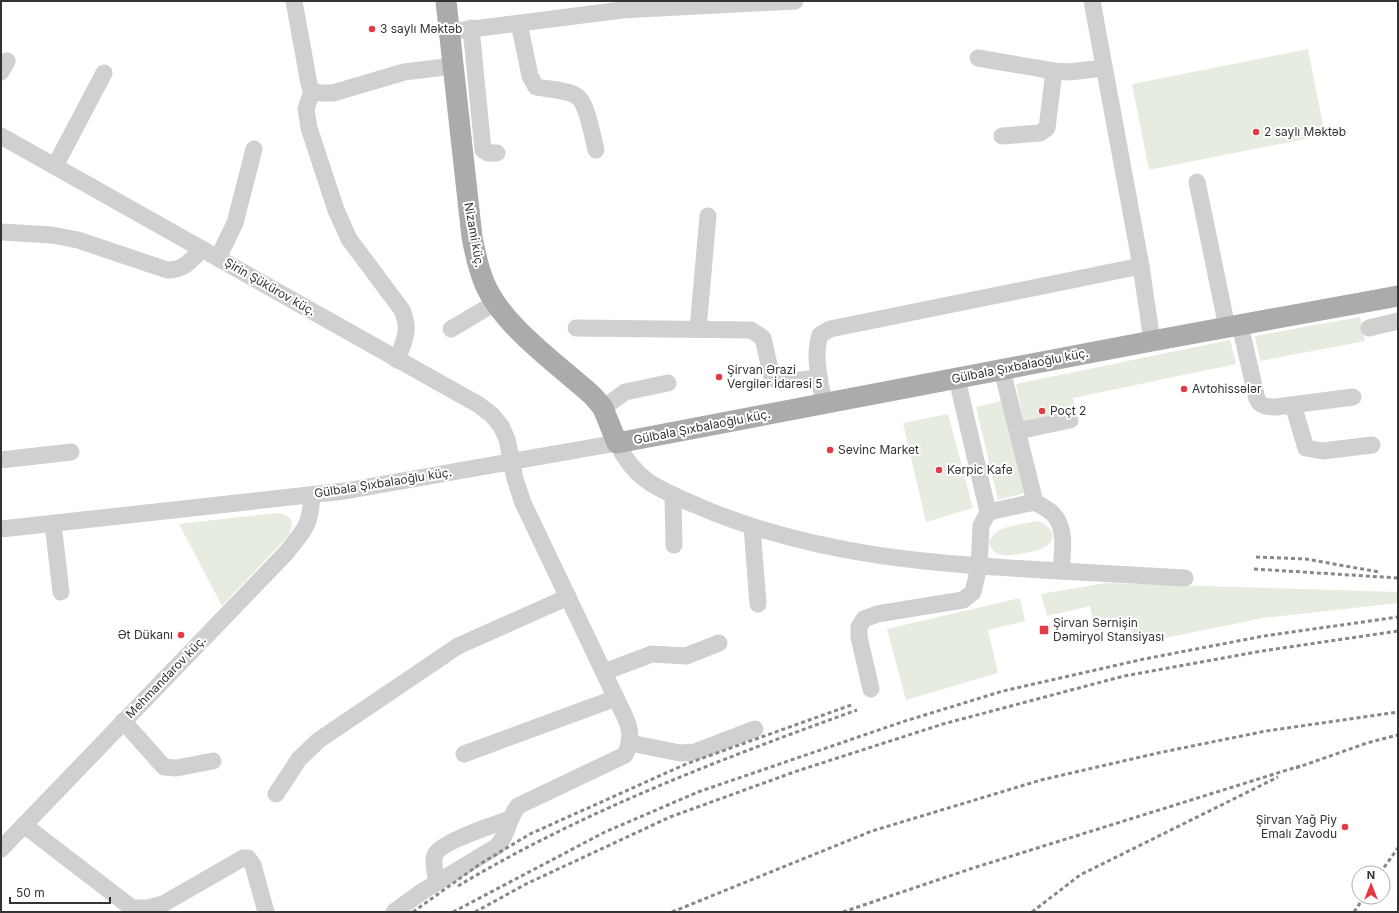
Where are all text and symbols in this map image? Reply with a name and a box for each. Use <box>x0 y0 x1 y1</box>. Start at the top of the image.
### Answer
place label: 3 saylı Məktəb <box>380 21 462 36</box>
marker: 3 saylı Məktəb <box>367 24 377 34</box>
place label: 2 saylı Məktəb <box>1264 124 1346 139</box>
marker: 2 saylı Məktəb <box>1251 127 1261 137</box>
street label: Nizami küç. <box>461 201 488 269</box>
street label: Şirin Şükürov küç. <box>222 254 318 319</box>
street label: Gülbala Şıxbalaoğlu küç. <box>950 345 1090 386</box>
place label: Şirvan Ərazi Vergilər İdarəsi 5 <box>727 362 823 391</box>
marker: Şirvan Ərazi Vergilər İdarəsi 5 <box>714 372 724 382</box>
place label: Avtohissələr <box>1192 381 1262 396</box>
marker: Avtohissələr <box>1179 384 1189 394</box>
place label: Poçt 2 <box>1050 403 1086 418</box>
street label: Gülbala Şıxbalaoğlu küç. <box>632 406 772 447</box>
marker: Poçt 2 <box>1037 406 1047 416</box>
place label: Sevinc Market <box>838 442 919 457</box>
marker: Sevinc Market <box>825 445 835 455</box>
place label: Kərpic Kafe <box>947 462 1013 477</box>
street label: Gülbala Şıxbalaoğlu küç. <box>313 464 453 501</box>
marker: Kərpic Kafe <box>934 465 944 475</box>
place label: Şirvan Sərnişin Dəmiryol Stansiyası <box>1053 615 1164 644</box>
marker: Şirvan Sərnişin Dəmiryol Stansiyası <box>1038 624 1050 636</box>
place label: Ət Dükanı <box>118 627 173 642</box>
marker: Ət Dükanı <box>176 630 186 640</box>
street label: Mehmandarov küç. <box>122 632 209 721</box>
place label: Şirvan Yağ Piy Emalı Zavodu <box>1256 812 1337 841</box>
marker: Şirvan Yağ Piy Emalı Zavodu <box>1340 822 1350 832</box>
north arrow <box>1351 865 1391 905</box>
text: N <box>1367 868 1375 882</box>
scale bar <box>10 879 110 905</box>
text: 50 m <box>16 885 45 900</box>

